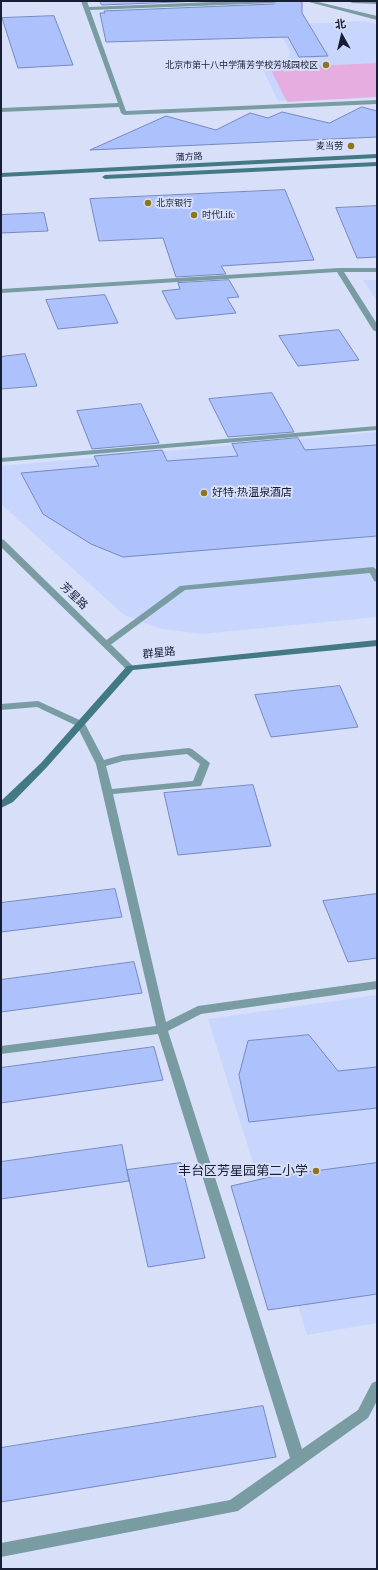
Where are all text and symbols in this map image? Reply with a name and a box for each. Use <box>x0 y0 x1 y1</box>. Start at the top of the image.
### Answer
text: 北 <box>334 15 347 32</box>
north arrow <box>322 16 362 56</box>
place label: 北京市第十八中学蒲芳学校芳城园校区 <box>165 60 318 70</box>
marker: 北京市第十八中学蒲芳学校芳城园校区 <box>321 60 331 70</box>
place label: 麦当劳 <box>316 141 343 151</box>
marker: 麦当劳 <box>346 141 356 151</box>
street label: 蒲方路 <box>175 151 203 163</box>
marker: 北京银行 <box>143 198 153 208</box>
place label: 北京银行 <box>156 198 192 208</box>
marker: 时代Life <box>189 210 199 220</box>
place label: 时代Life <box>202 210 235 220</box>
place label: 好特·热温泉酒店 <box>212 486 292 500</box>
marker: 好特·热温泉酒店 <box>199 488 209 498</box>
street label: 芳星路 <box>58 580 90 612</box>
street label: 群星路 <box>142 645 176 661</box>
place label: 丰台区芳星园第二小学 <box>178 1163 308 1179</box>
marker: 丰台区芳星园第二小学 <box>311 1166 321 1176</box>

